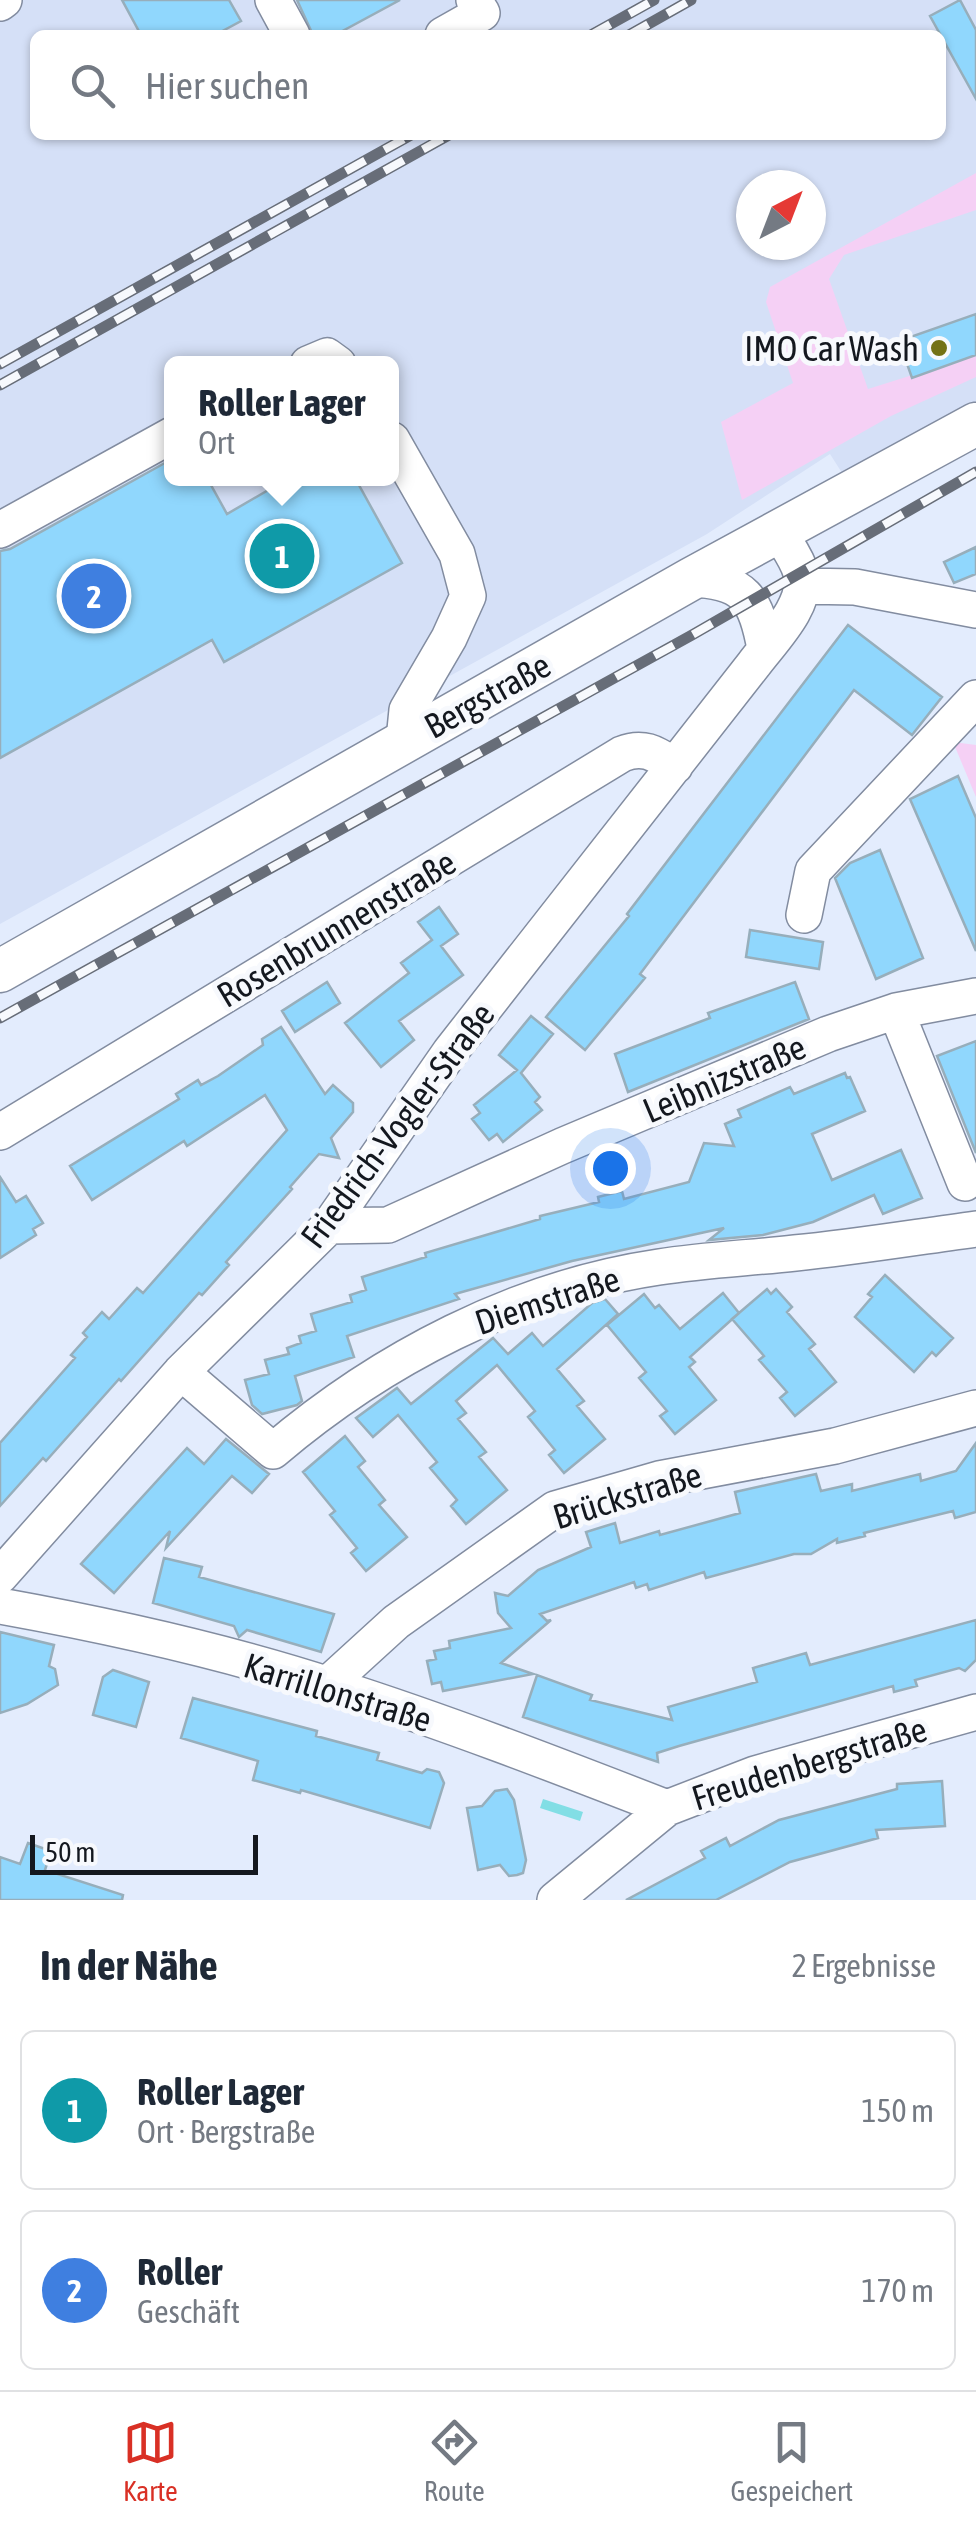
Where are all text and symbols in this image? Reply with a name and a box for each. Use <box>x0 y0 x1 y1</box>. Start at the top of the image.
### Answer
search box <box>30 30 946 140</box>
icon: search <box>65 58 120 113</box>
text: Hier suchen <box>145 64 309 107</box>
north arrow <box>736 170 826 260</box>
place label: IMO Car Wash <box>744 328 919 368</box>
marker: IMO Car Wash <box>928 337 950 359</box>
popup <box>164 356 399 486</box>
text: Roller Lager <box>198 381 365 424</box>
text: Ort <box>198 424 235 461</box>
pin: 1 <box>250 518 314 594</box>
pin: 2 <box>62 558 126 634</box>
street label: Bergstraße <box>417 644 557 746</box>
street label: Rosenbrunnenstraße <box>210 841 462 1015</box>
street label: Friedrich-Vogler-Straße <box>292 995 502 1255</box>
street label: Leibnizstraße <box>637 1026 811 1130</box>
your location <box>585 1143 636 1194</box>
street label: Diemstraße <box>470 1258 624 1342</box>
street label: Brückstraße <box>548 1454 706 1536</box>
street label: Karrillonstraße <box>240 1645 436 1739</box>
street label: Freudenbergstraße <box>687 1708 931 1818</box>
scale bar <box>30 1830 258 1874</box>
text: 50 m <box>45 1836 95 1868</box>
text: In der Nähe <box>40 1941 218 1989</box>
text: 2 Ergebnisse <box>792 1947 936 1984</box>
text: Roller Lager <box>137 2070 304 2113</box>
text: 1 <box>67 2092 82 2129</box>
text: 150 m <box>861 2092 934 2129</box>
text: Ort · Bergstraße <box>137 2113 315 2150</box>
text: Roller <box>137 2250 222 2293</box>
text: 2 <box>67 2272 82 2309</box>
text: 170 m <box>861 2272 934 2309</box>
text: Geschäft <box>137 2293 240 2330</box>
tab: Karte <box>123 2415 178 2507</box>
tab: Route <box>424 2415 485 2507</box>
tab: Gespeichert <box>731 2415 853 2507</box>

